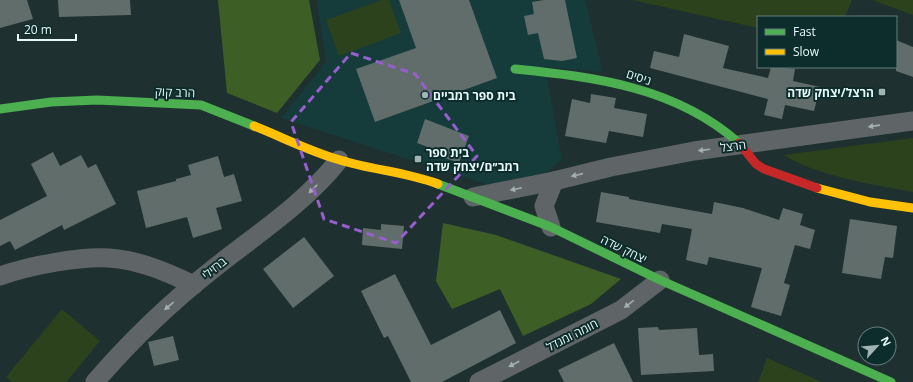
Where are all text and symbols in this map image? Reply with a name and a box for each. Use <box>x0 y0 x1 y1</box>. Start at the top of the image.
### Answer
scale bar <box>18 16 76 42</box>
legend <box>757 16 897 68</box>
text: 20 m <box>24 21 52 38</box>
text: Fast <box>793 23 816 40</box>
text: Slow <box>793 43 820 60</box>
street label: ניסים <box>624 65 654 89</box>
street label: הרב קוק <box>155 83 195 101</box>
place label: הרצל/יצחק שדה <box>787 84 874 101</box>
place label: בית ספר רמביים <box>433 87 516 104</box>
marker: הרצל/יצחק שדה <box>877 87 887 97</box>
marker: בית ספר רמביים <box>420 90 430 100</box>
one-way arrow <box>868 123 880 129</box>
street label: הרצל <box>719 136 747 156</box>
place label: בית ספר רמב״ם/יצחק שדה <box>426 144 519 175</box>
one-way arrow <box>698 146 710 153</box>
marker: בית ספר רמב״ם/יצחק שדה <box>413 154 423 164</box>
one-way arrow <box>570 172 583 178</box>
one-way arrow <box>308 184 318 194</box>
one-way arrow <box>510 186 522 192</box>
street label: יצחק שדה <box>598 231 650 267</box>
street label: ברזילי <box>198 252 230 283</box>
one-way arrow <box>624 299 635 308</box>
one-way arrow <box>163 302 174 311</box>
street label: חומה ומגדל <box>543 315 601 355</box>
north arrow <box>857 326 897 366</box>
text: N <box>878 334 895 349</box>
one-way arrow <box>509 361 520 367</box>

